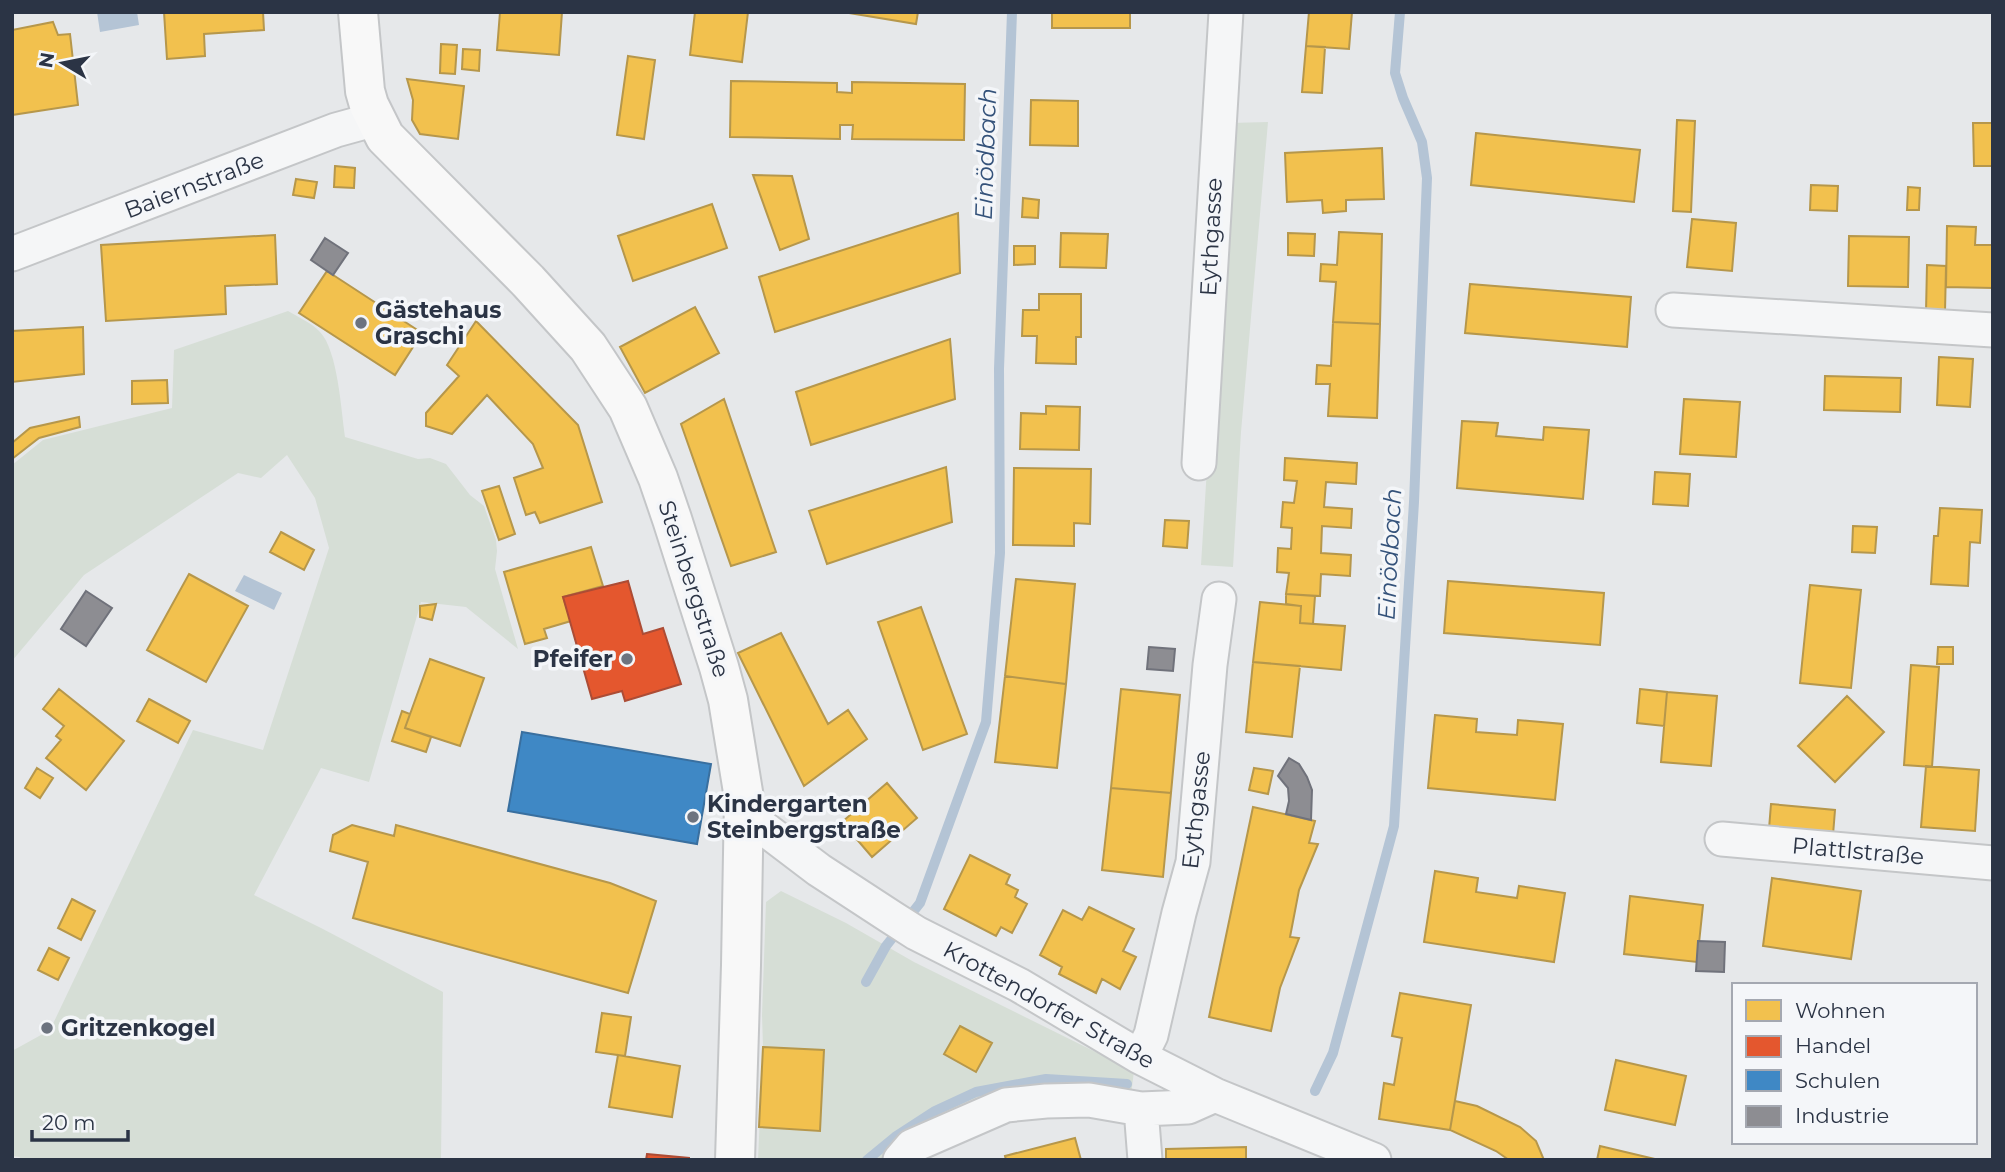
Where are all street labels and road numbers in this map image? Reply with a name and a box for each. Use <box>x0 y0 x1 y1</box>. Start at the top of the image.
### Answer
street label: Baiernstraße <box>120 146 268 224</box>
street label: Eythgasse <box>1194 177 1228 297</box>
street label: Steinbergstraße <box>652 497 736 681</box>
street label: Eythgasse <box>1176 750 1216 870</box>
street label: Plattlstraße <box>1791 831 1925 871</box>
street label: Krottendorfer Straße <box>938 935 1160 1075</box>

